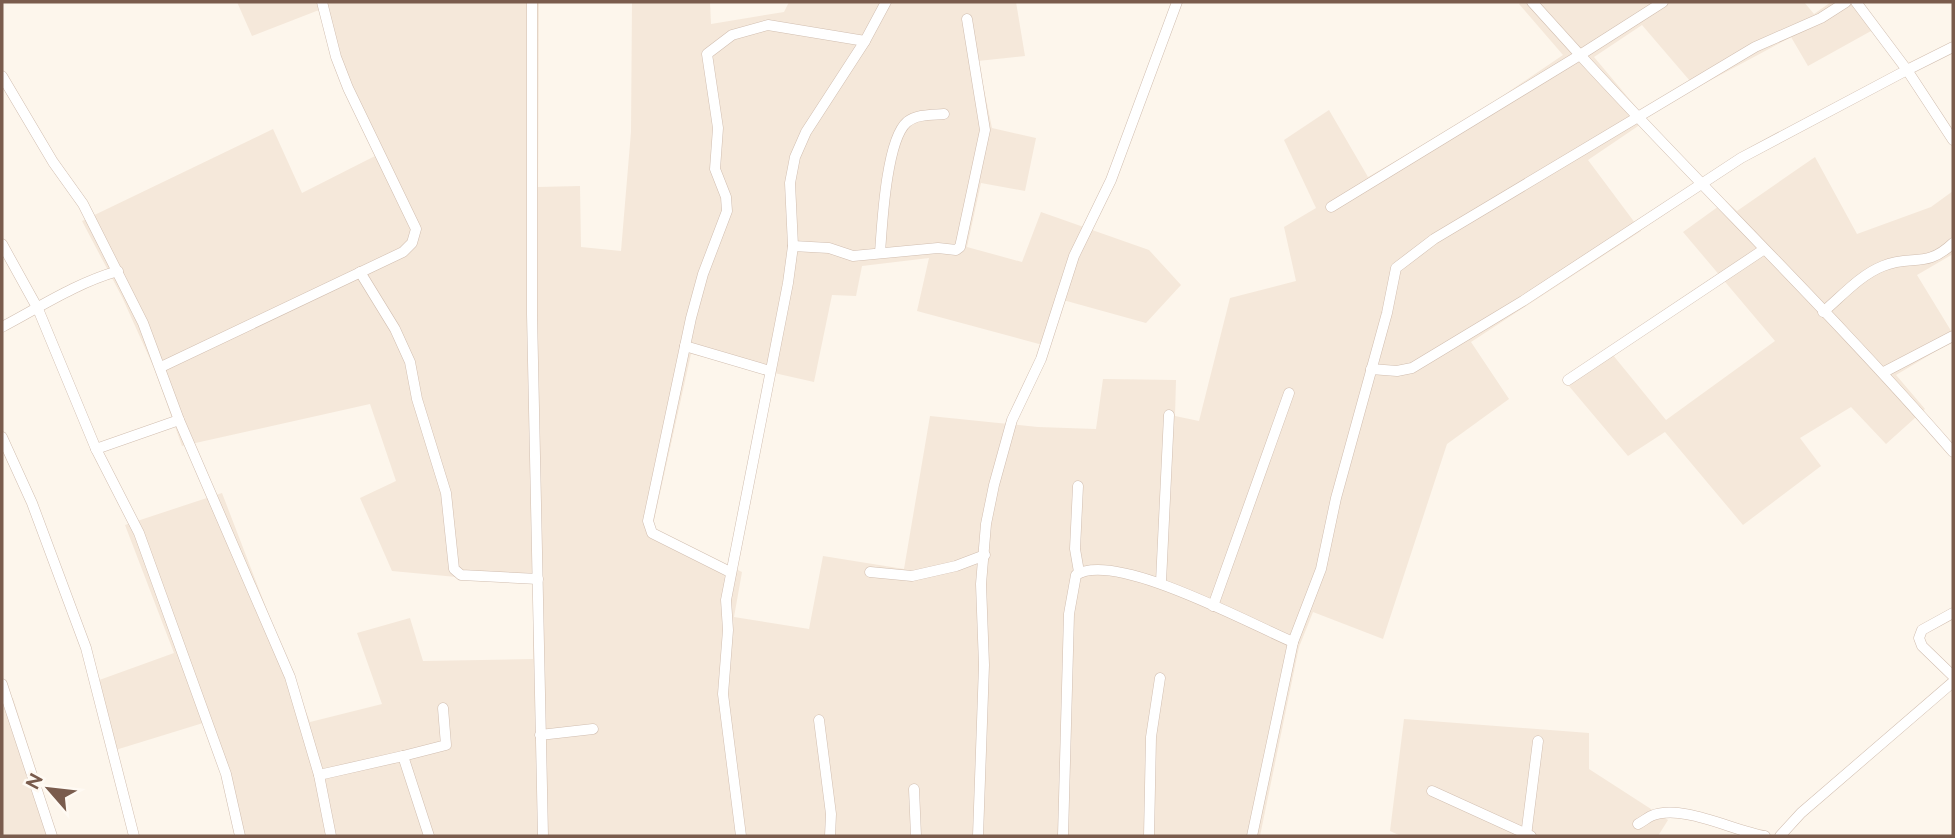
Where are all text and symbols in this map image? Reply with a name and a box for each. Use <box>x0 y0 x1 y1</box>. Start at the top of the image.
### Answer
north arrow <box>14 754 84 824</box>
text: N <box>21 769 47 793</box>

